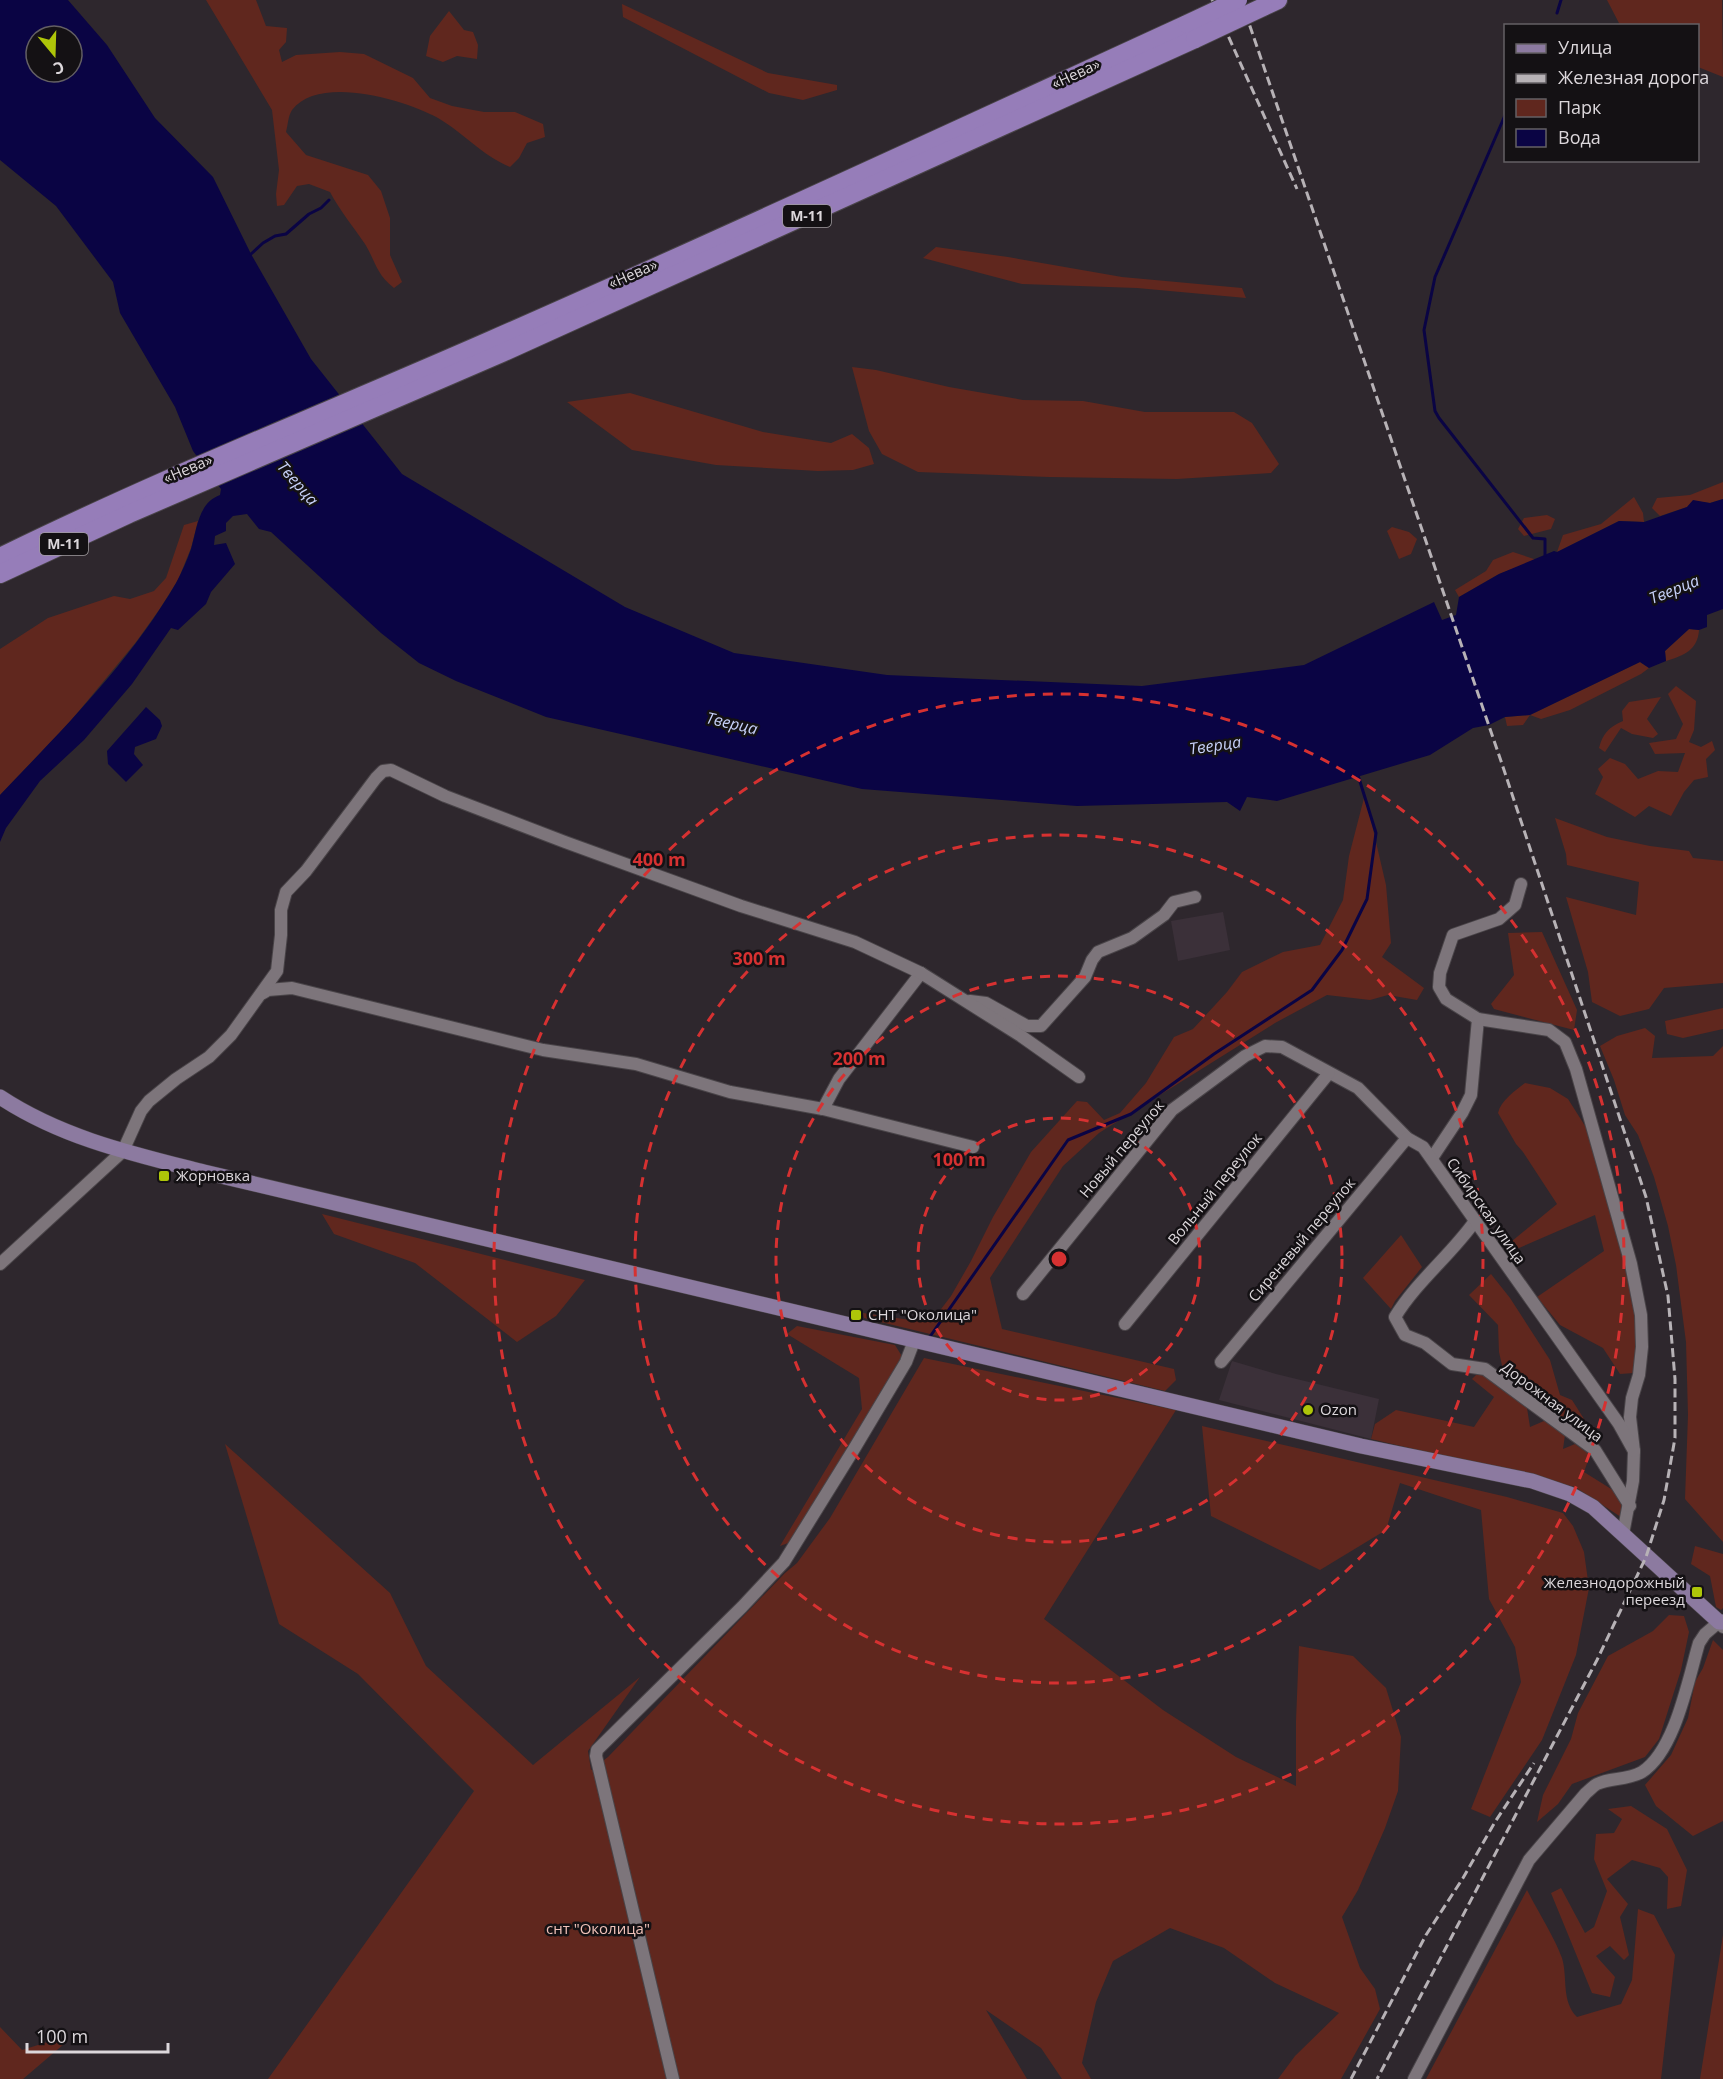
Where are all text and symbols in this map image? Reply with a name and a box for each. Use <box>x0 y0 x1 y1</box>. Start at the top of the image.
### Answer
north arrow <box>24 24 84 84</box>
legend <box>1504 24 1699 162</box>
text: Улица <box>1558 35 1612 59</box>
street label: «Нева» <box>1048 53 1103 93</box>
text: С <box>50 56 67 80</box>
text: Железная дорога <box>1558 65 1709 89</box>
text: Парк <box>1558 95 1602 119</box>
text: Вода <box>1558 125 1601 149</box>
road number: М-11 <box>783 205 831 227</box>
street label: «Нева» <box>605 254 660 293</box>
street label: «Нева» <box>160 449 215 487</box>
water label: Тверца <box>273 456 323 510</box>
road number: М-11 <box>40 533 88 555</box>
water label: Тверца <box>1646 569 1702 609</box>
water label: Тверца <box>704 706 760 740</box>
water label: Тверца <box>1188 730 1242 760</box>
text: 400 m <box>632 847 686 871</box>
text: 300 m <box>732 946 786 970</box>
text: 200 m <box>832 1046 886 1070</box>
street label: Новый переулок <box>1074 1095 1168 1201</box>
street label: Вольный переулок <box>1163 1128 1266 1249</box>
text: 100 m <box>932 1147 986 1171</box>
street label: Сибирская улица <box>1443 1153 1531 1268</box>
place label: Жорновка <box>176 1165 250 1185</box>
marker: Жорновка <box>157 1169 171 1183</box>
street label: Сиреневый переулок <box>1243 1173 1359 1306</box>
centre of rings <box>1049 1249 1069 1269</box>
place label: СНТ "Околица" <box>868 1304 977 1324</box>
marker: СНТ "Околица" <box>849 1308 863 1322</box>
street label: Дорожная улица <box>1498 1357 1607 1446</box>
place label: Ozon <box>1320 1399 1357 1419</box>
marker: Ozon <box>1301 1403 1315 1417</box>
place label: Железнодорожный переезд <box>1544 1572 1685 1609</box>
marker: Железнодорожный переезд <box>1690 1585 1704 1599</box>
park label: снт "Околица" <box>546 1918 650 1938</box>
scale bar <box>27 2016 168 2054</box>
text: 100 m <box>36 2024 88 2048</box>

